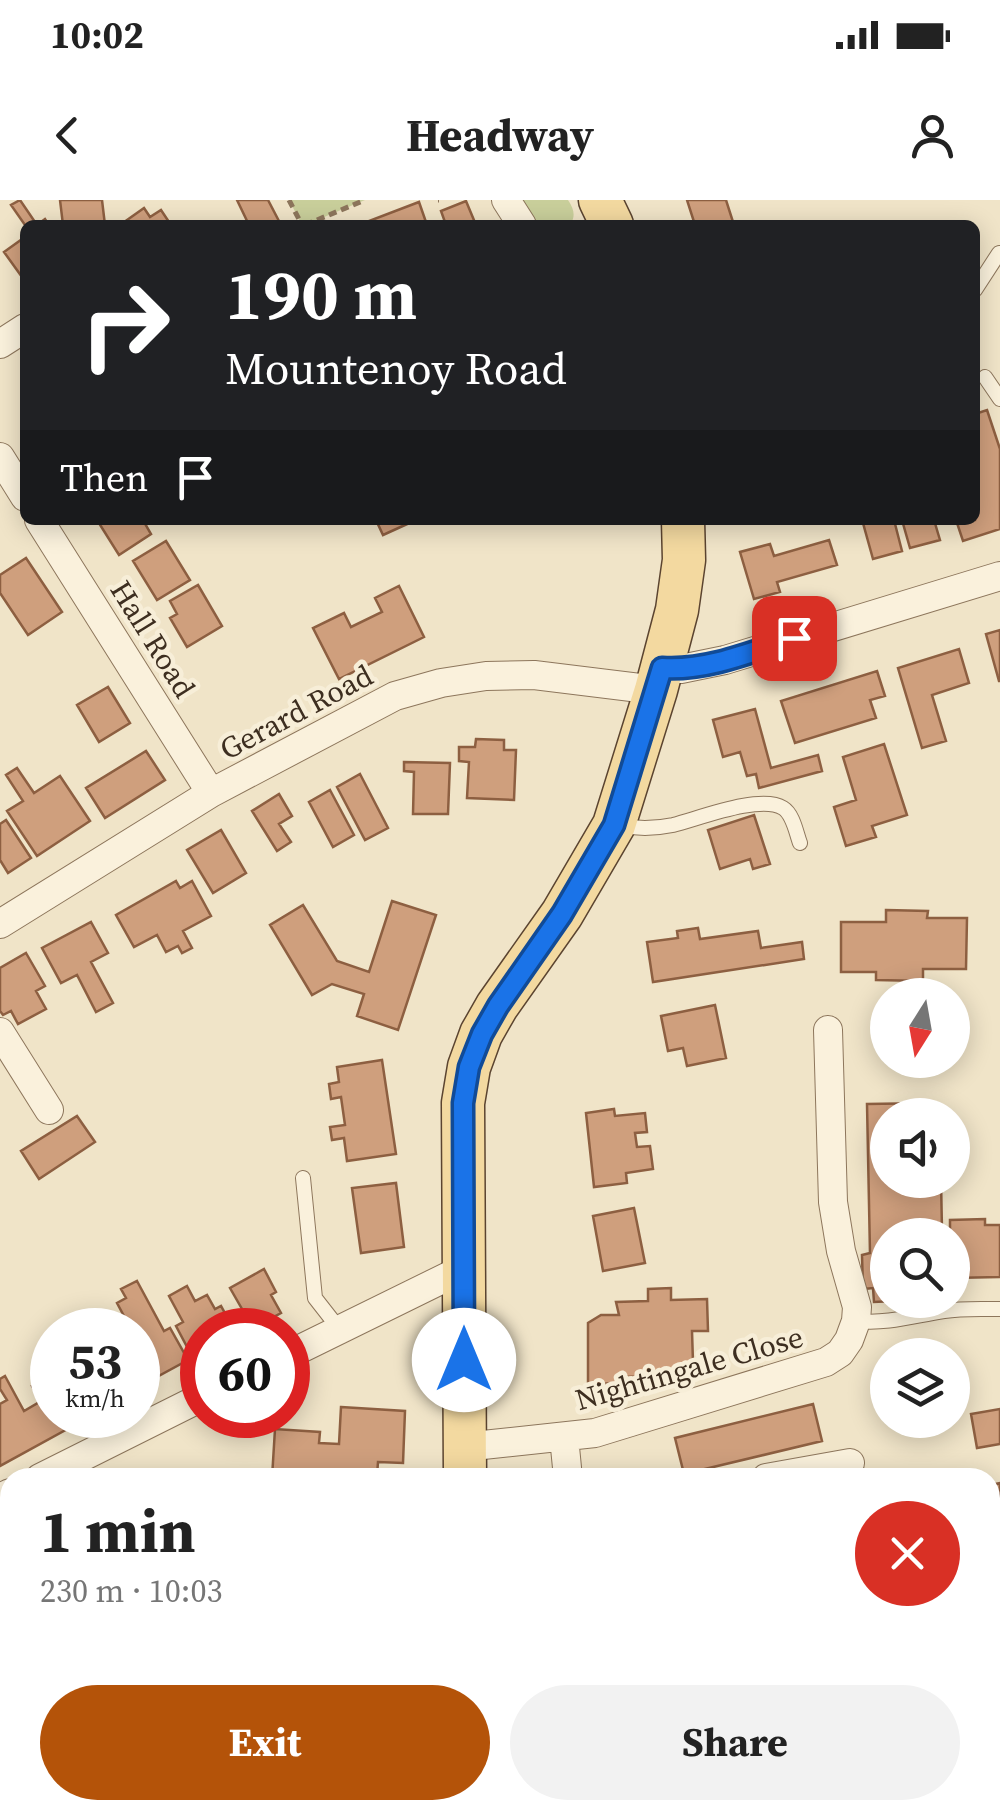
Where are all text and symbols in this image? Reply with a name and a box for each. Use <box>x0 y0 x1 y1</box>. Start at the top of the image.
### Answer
text: 10:02 <box>50 9 144 61</box>
text: Headway <box>406 104 594 166</box>
icon: back <box>40 108 95 163</box>
icon: person <box>905 108 960 163</box>
text: 190 m <box>225 246 417 342</box>
icon: right <box>60 260 190 390</box>
text: Mountenoy Road <box>225 337 567 399</box>
icon: arrive <box>168 450 223 505</box>
text: Then <box>60 452 148 504</box>
street label: Hall Road <box>101 573 205 705</box>
pin <box>752 596 837 681</box>
icon: arrive <box>767 611 822 666</box>
street label: Gerard Road <box>212 655 380 769</box>
north arrow <box>870 978 970 1078</box>
map controls <box>870 978 970 1438</box>
button: sound <box>870 1098 970 1198</box>
button: search <box>870 1218 970 1318</box>
speed limit sign: 60 <box>180 1308 310 1438</box>
position arrow <box>412 1308 516 1412</box>
street label: Nightingale Close <box>570 1316 808 1420</box>
text: 53 <box>68 1326 122 1395</box>
button: layers <box>870 1338 970 1438</box>
text: km/h <box>65 1381 125 1415</box>
text: 1 min <box>40 1490 196 1572</box>
button: close <box>855 1501 960 1606</box>
text: 230 m · 10:03 <box>40 1569 222 1613</box>
button: Exit <box>40 1685 490 1800</box>
button: Share <box>510 1685 960 1800</box>

